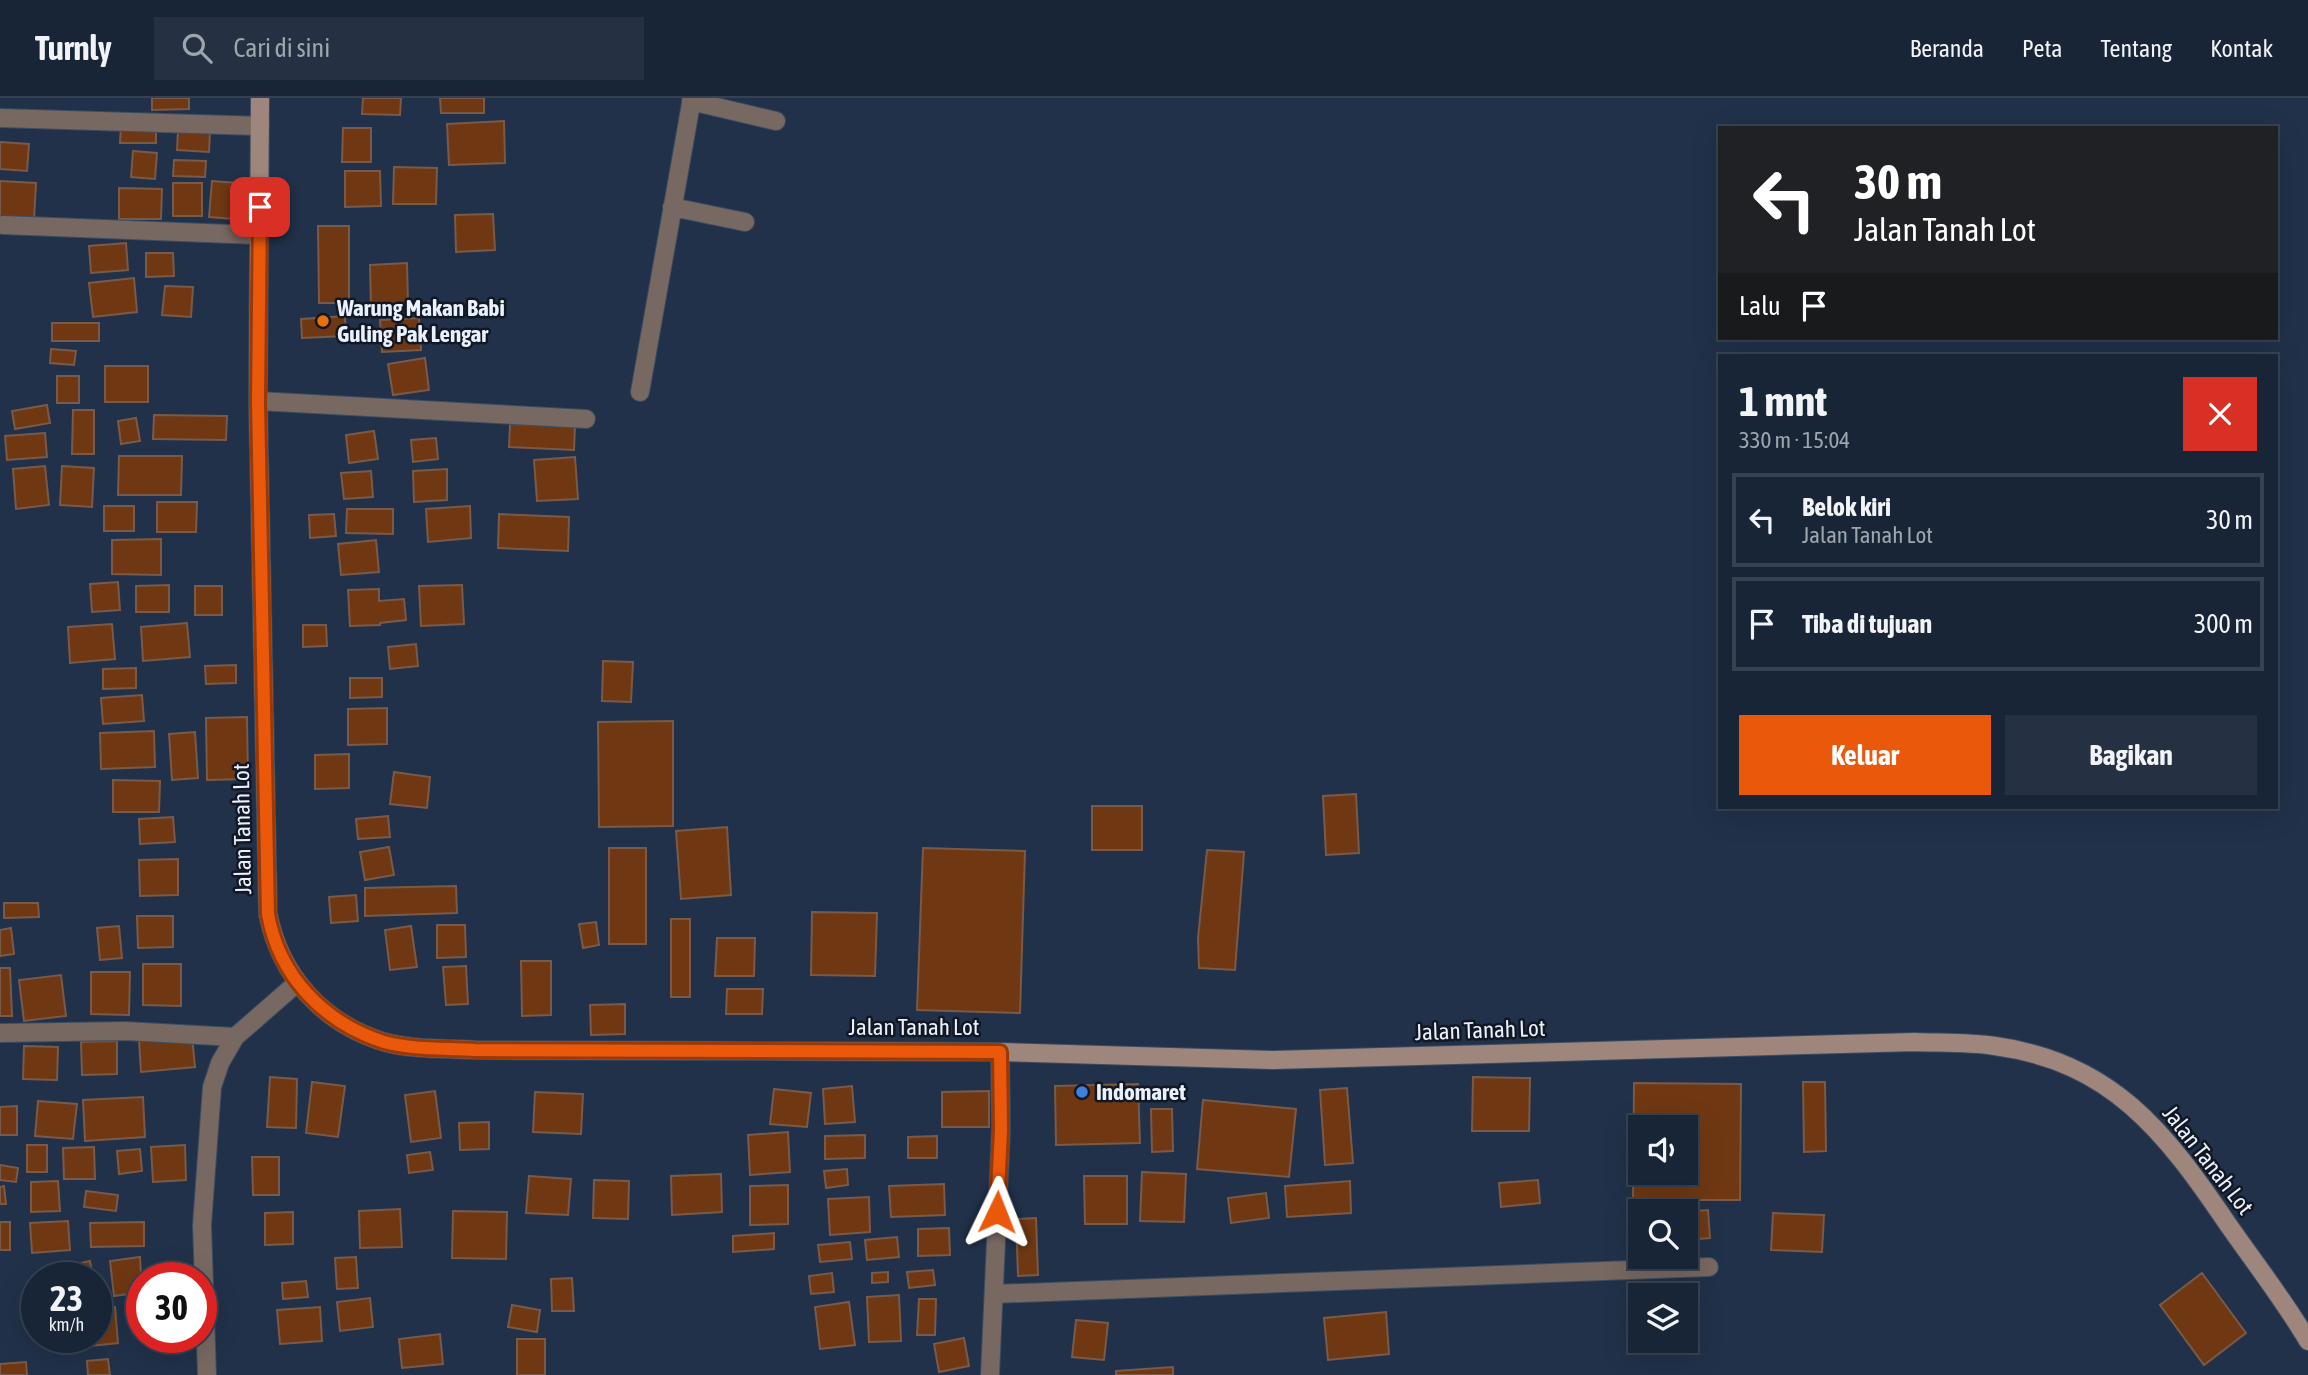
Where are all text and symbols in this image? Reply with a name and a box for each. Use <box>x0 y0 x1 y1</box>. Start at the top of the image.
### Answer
search box <box>154 17 644 80</box>
text: Turnly <box>35 29 112 67</box>
icon: search <box>178 29 216 67</box>
text: Cari di sini <box>234 33 330 63</box>
text: Beranda <box>1910 35 1984 62</box>
text: Peta <box>2022 35 2062 62</box>
text: Tentang <box>2100 35 2172 62</box>
text: Kontak <box>2210 35 2273 62</box>
text: 30 m <box>1854 153 1942 209</box>
icon: left <box>1739 154 1830 245</box>
pin <box>230 177 290 237</box>
icon: arrive <box>241 188 279 226</box>
text: Jalan Tanah Lot <box>1854 211 2036 248</box>
icon: arrive <box>1795 287 1833 325</box>
text: Lalu <box>1739 291 1781 321</box>
place label: Warung Makan Babi Guling Pak Lengar <box>336 295 505 347</box>
marker: Warung Makan Babi Guling Pak Lengar <box>315 313 331 329</box>
text: 1 mnt <box>1739 377 1827 425</box>
button: close <box>2183 377 2257 451</box>
text: 330 m · 15:04 <box>1739 427 1850 453</box>
text: Belok kiri <box>1802 492 1891 522</box>
icon: left <box>1743 501 1781 539</box>
text: 30 m <box>2206 505 2253 535</box>
text: Jalan Tanah Lot <box>1802 522 1933 548</box>
icon: arrive <box>1743 605 1781 643</box>
text: Tiba di tujuan <box>1802 609 1932 639</box>
text: 300 m <box>2194 609 2253 639</box>
button: Keluar <box>1739 715 1991 795</box>
button: Bagikan <box>2005 715 2257 795</box>
street label: Jalan Tanah Lot <box>228 763 256 895</box>
street label: Jalan Tanah Lot <box>849 1014 979 1040</box>
street label: Jalan Tanah Lot <box>1414 1015 1546 1045</box>
place label: Indomaret <box>1096 1079 1186 1105</box>
marker: Indomaret <box>1074 1084 1090 1100</box>
street label: Jalan Tanah Lot <box>2157 1100 2259 1220</box>
map controls <box>1628 1115 1698 1353</box>
button: sound <box>1628 1115 1698 1185</box>
position arrow <box>960 1175 1034 1249</box>
button: search <box>1628 1199 1698 1269</box>
speed limit sign: 30 <box>126 1262 217 1353</box>
text: 23 <box>50 1278 83 1318</box>
button: layers <box>1628 1283 1698 1353</box>
text: km/h <box>49 1314 84 1335</box>

